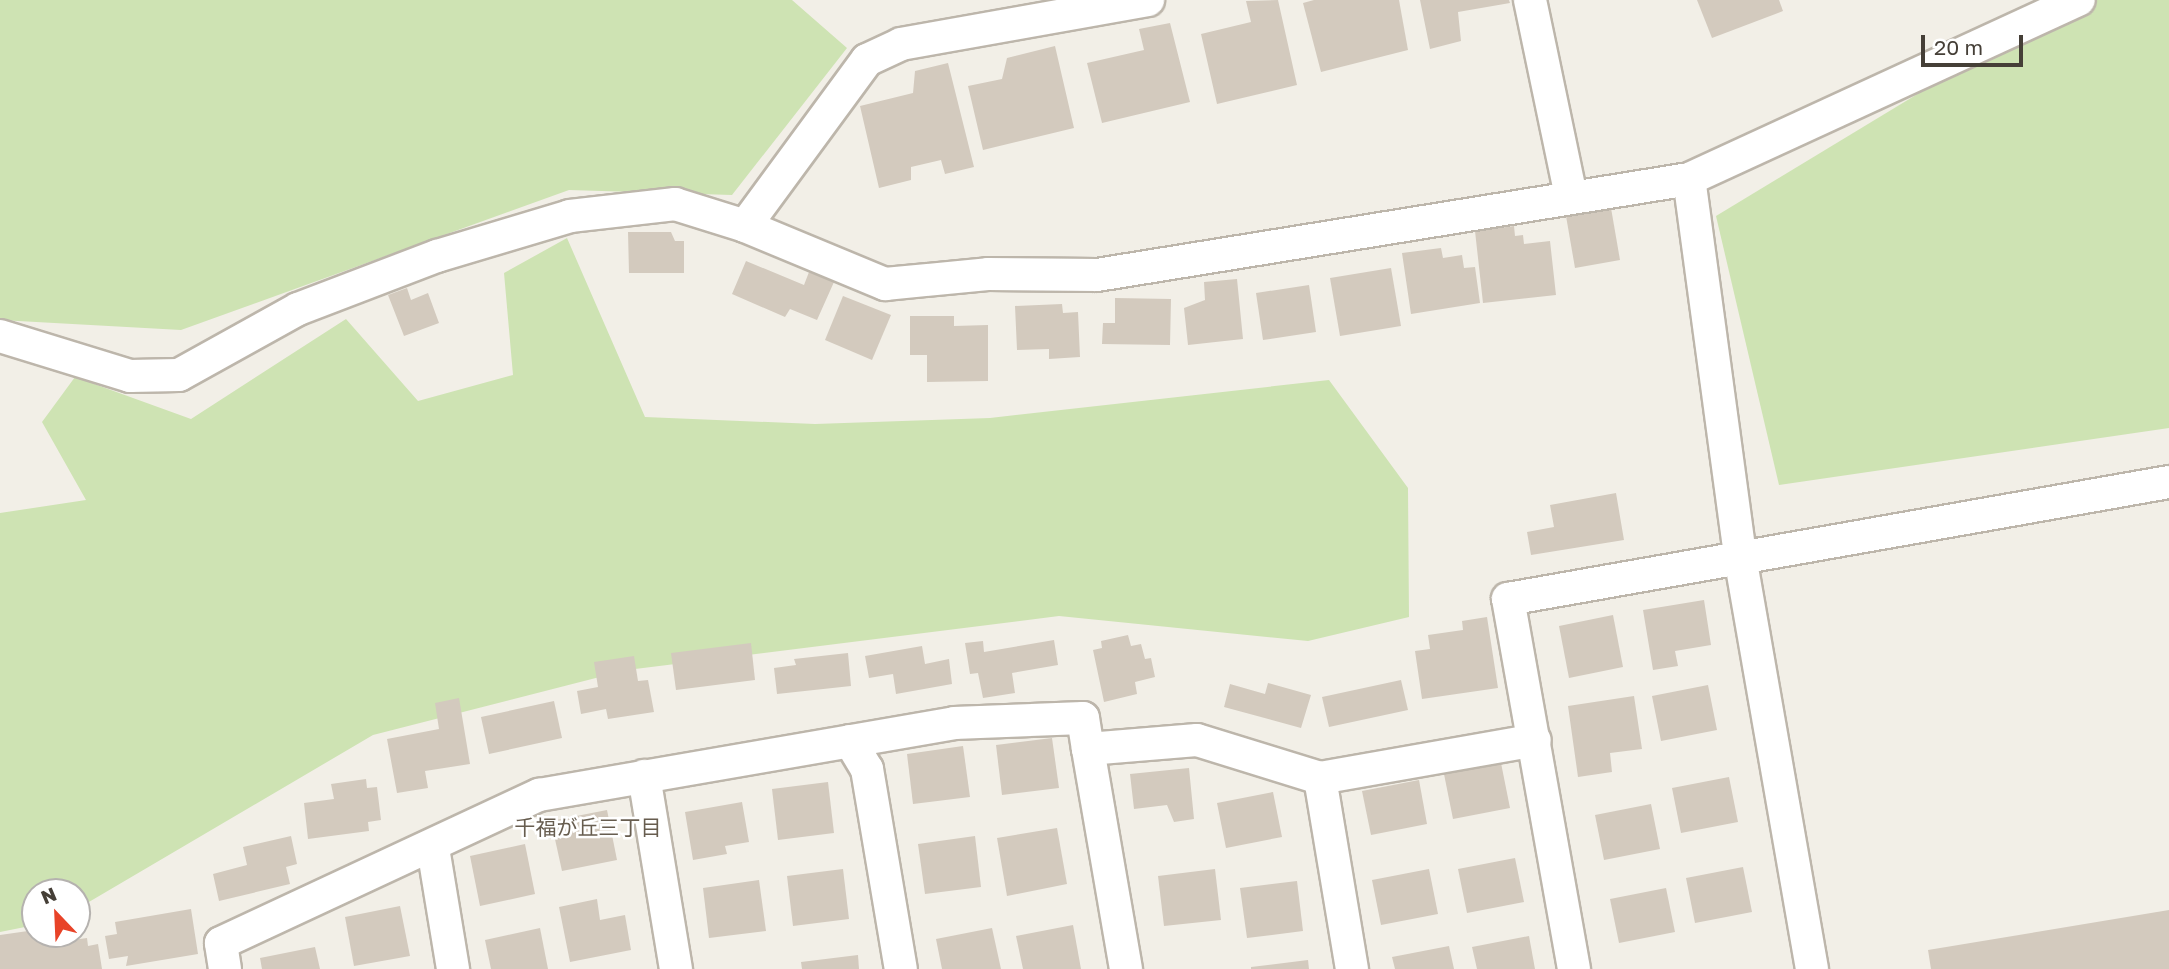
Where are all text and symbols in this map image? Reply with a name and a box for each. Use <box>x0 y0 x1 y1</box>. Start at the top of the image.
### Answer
scale bar <box>1924 21 2025 65</box>
text: 20 m <box>1934 34 1983 60</box>
district label: 千福が丘三丁目 <box>515 814 661 840</box>
north arrow <box>21 878 91 948</box>
text: N <box>37 882 60 908</box>

